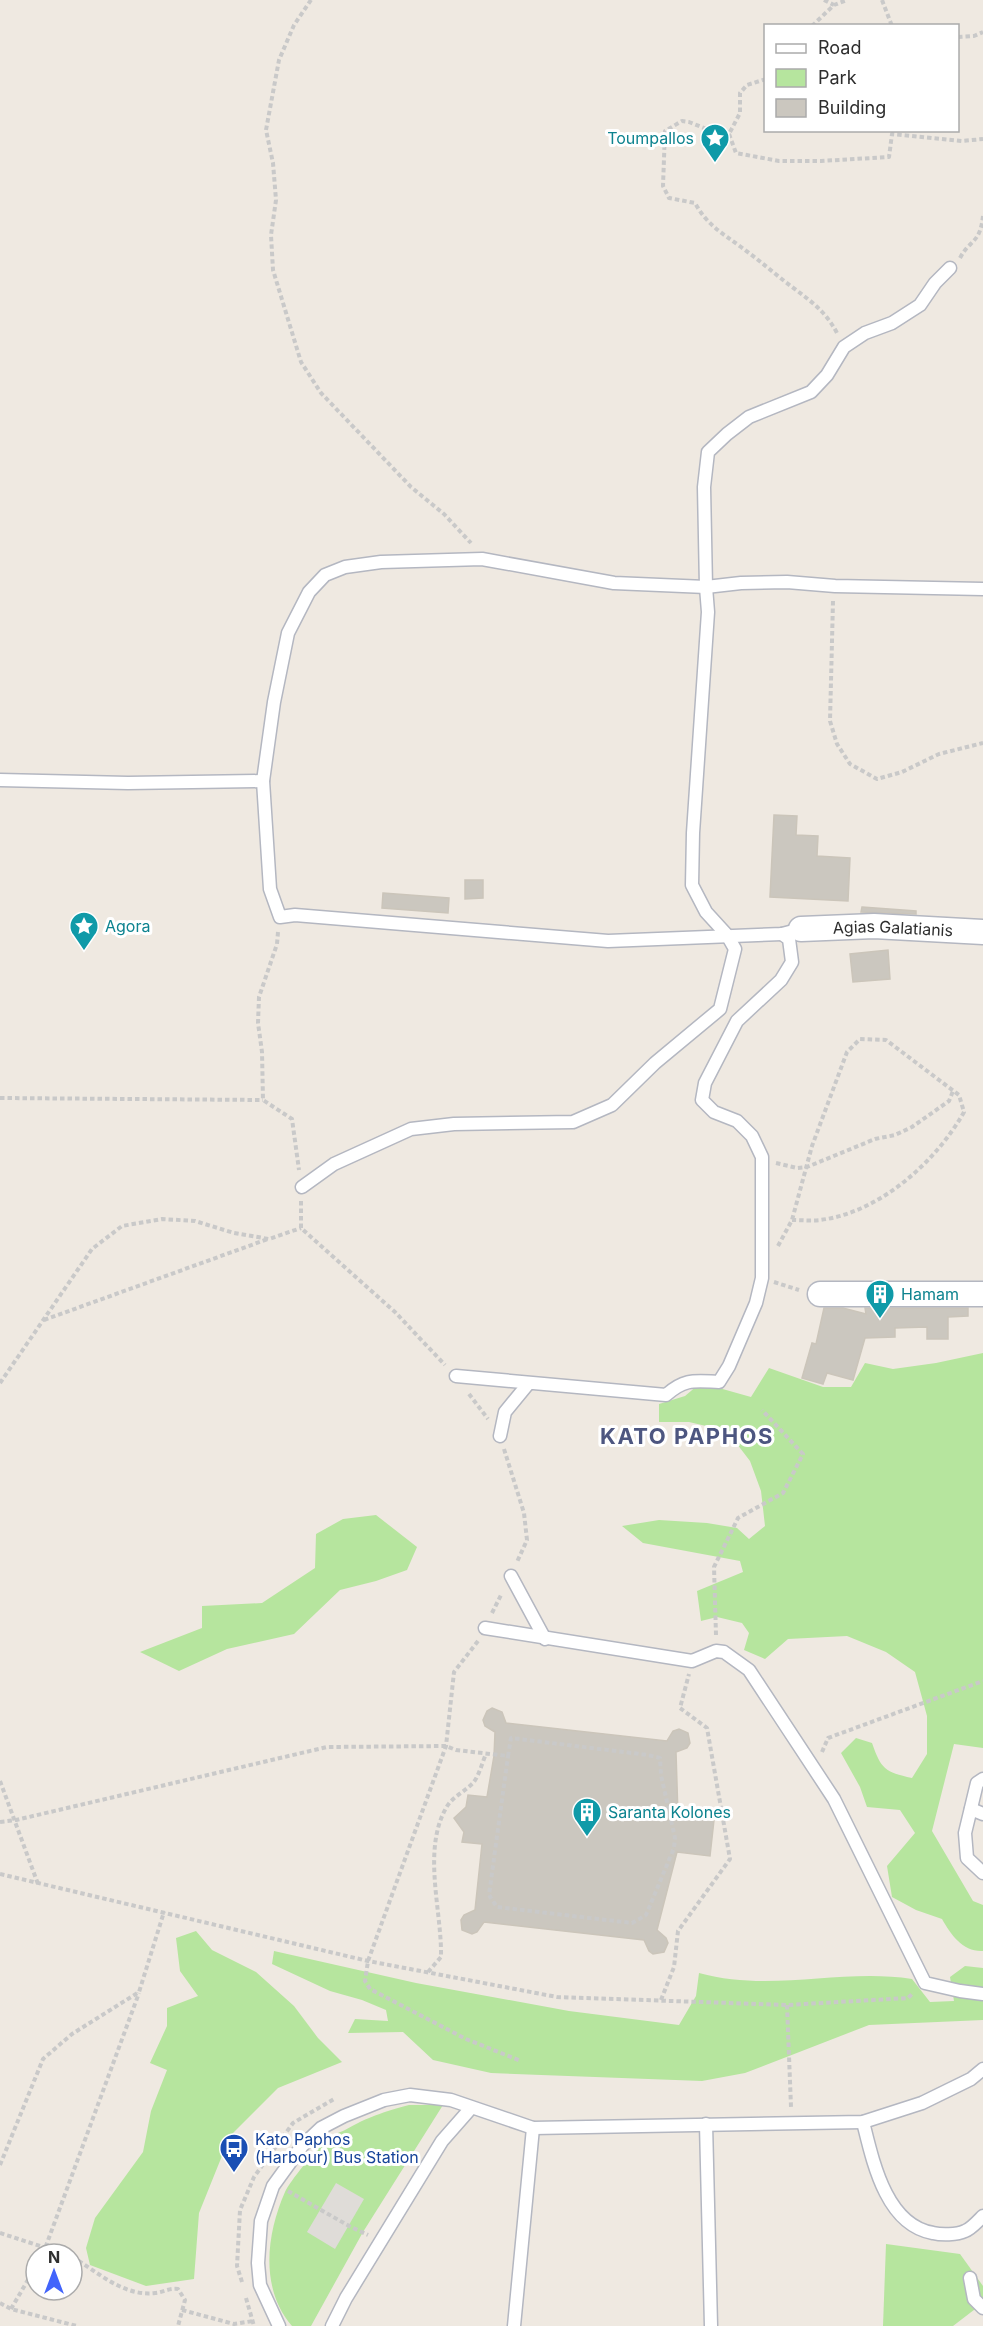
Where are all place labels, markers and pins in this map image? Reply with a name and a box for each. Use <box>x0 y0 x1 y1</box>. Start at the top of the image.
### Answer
place icon: Toumpallos <box>699 122 731 164</box>
place label: Toumpallos <box>607 128 694 148</box>
place icon: Agora <box>68 910 100 952</box>
place label: Agora <box>105 916 150 936</box>
building icon: Hamam <box>864 1278 896 1320</box>
place label: Hamam <box>901 1284 959 1304</box>
building icon: Saranta Kolones <box>571 1796 603 1838</box>
place label: Saranta Kolones <box>608 1802 731 1822</box>
place label: Kato Paphos (Harbour) Bus Station <box>255 2129 419 2167</box>
bus stop icon: Kato Paphos (Harbour) Bus Station <box>218 2132 250 2174</box>

